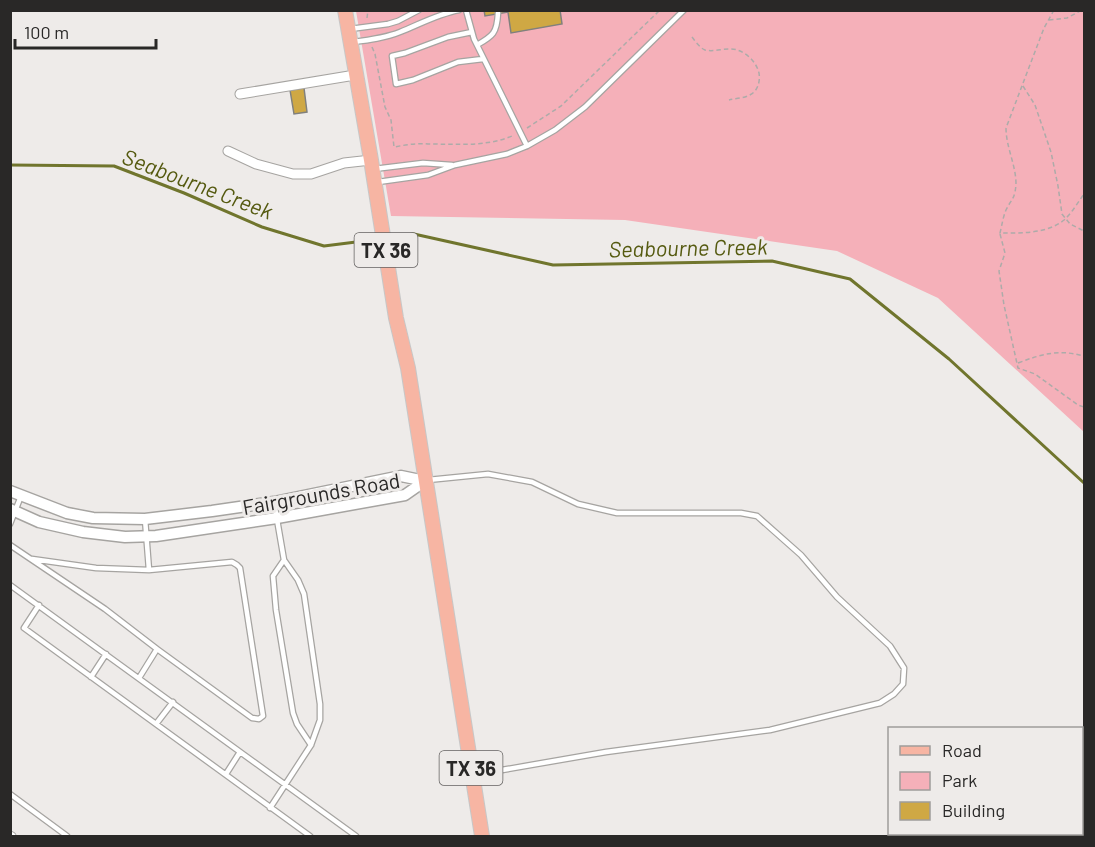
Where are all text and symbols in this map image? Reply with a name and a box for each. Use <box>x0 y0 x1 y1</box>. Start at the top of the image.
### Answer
scale bar <box>15 12 156 50</box>
text: 100 m <box>24 21 69 43</box>
water label: Seabourne Creek <box>119 142 277 224</box>
road number: TX 36 <box>354 233 418 267</box>
water label: Seabourne Creek <box>608 233 768 261</box>
street label: Fairgrounds Road <box>240 467 402 519</box>
legend <box>888 727 1083 835</box>
text: Road <box>942 739 982 761</box>
road number: TX 36 <box>440 751 502 785</box>
text: Park <box>942 769 977 791</box>
text: Building <box>942 799 1005 821</box>

